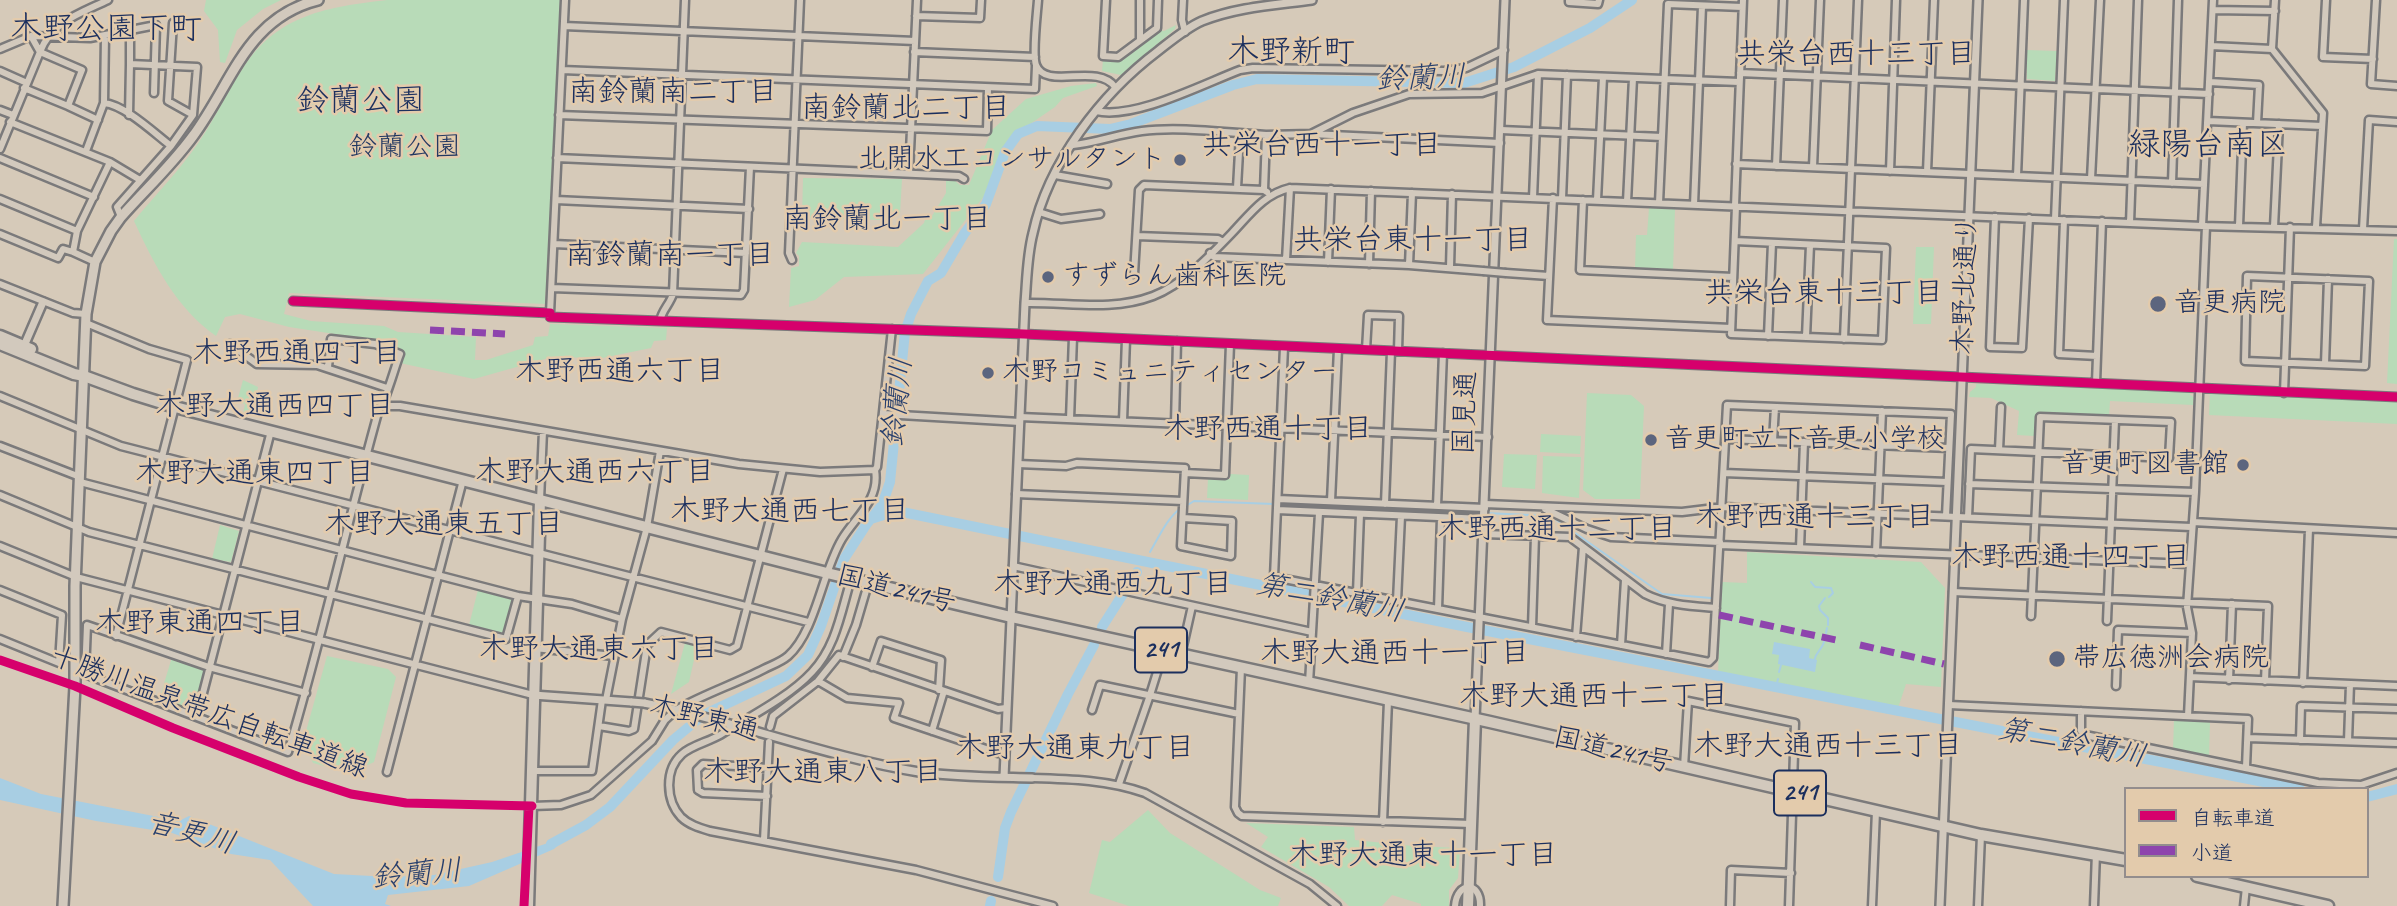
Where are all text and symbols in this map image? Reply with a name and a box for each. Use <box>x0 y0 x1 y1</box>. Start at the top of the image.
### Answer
district label: 木野公園下町 <box>10 11 202 49</box>
district label: 木野新町 <box>1227 34 1355 72</box>
district label: 共栄台西十三丁目 <box>1736 37 1976 73</box>
water label: 鈴蘭川 <box>1375 59 1467 99</box>
district label: 南鈴蘭南二丁目 <box>568 75 778 111</box>
district label: 鈴蘭公園 <box>297 83 425 121</box>
district label: 南鈴蘭北二丁目 <box>801 91 1011 127</box>
district label: 緑陽台南区 <box>2128 127 2288 165</box>
district label: 共栄台西十一丁目 <box>1202 128 1442 164</box>
park label: 鈴蘭公園 <box>349 131 461 165</box>
place label: 北開水工コンサルタント <box>858 143 1166 177</box>
marker: 北開水工コンサルタント <box>1172 152 1188 168</box>
district label: 南鈴蘭北一丁目 <box>782 202 992 238</box>
street label: 木野北通り <box>1947 214 1985 356</box>
district label: 共栄台東十一丁目 <box>1293 223 1533 259</box>
district label: 南鈴蘭南一丁目 <box>565 238 775 274</box>
place label: すずらん歯科医院 <box>1062 260 1286 294</box>
marker: すずらん歯科医院 <box>1040 269 1056 285</box>
district label: 共栄台東十三丁目 <box>1704 276 1944 312</box>
place label: 音更病院 <box>2174 287 2286 321</box>
marker: 音更病院 <box>2148 294 2168 314</box>
district label: 木野西通四丁目 <box>192 336 402 372</box>
district label: 木野西通六丁目 <box>515 354 725 390</box>
water label: 鈴蘭川 <box>875 355 921 449</box>
place label: 木野コミュニティセンター <box>1002 356 1338 390</box>
marker: 木野コミュニティセンター <box>980 365 996 381</box>
street label: 国見通 <box>1448 370 1484 456</box>
district label: 木野大通西四丁目 <box>155 389 395 425</box>
district label: 木野西通十丁目 <box>1163 412 1373 448</box>
place label: 音更町立下音更小学校 <box>1665 423 1945 457</box>
marker: 音更町立下音更小学校 <box>1643 432 1659 448</box>
place label: 音更町図書館 <box>2061 448 2229 482</box>
district label: 木野大通西六丁目 <box>475 455 715 491</box>
district label: 木野大通東四丁目 <box>135 456 375 492</box>
marker: 音更町図書館 <box>2235 457 2251 473</box>
district label: 木野大通西七丁目 <box>670 494 910 530</box>
district label: 木野西通十三丁目 <box>1695 500 1935 536</box>
district label: 木野大通東五丁目 <box>324 507 564 543</box>
district label: 木野西通十二丁目 <box>1437 512 1677 548</box>
district label: 木野西通十四丁目 <box>1951 540 2191 576</box>
street label: 国道241号 <box>833 559 959 621</box>
district label: 木野大通西九丁目 <box>993 567 1233 603</box>
water label: 第二鈴蘭川 <box>1253 567 1407 631</box>
district label: 木野東通四丁目 <box>95 606 305 642</box>
road number: 241 <box>1135 628 1187 672</box>
district label: 木野大通東六丁目 <box>479 632 719 668</box>
district label: 木野大通西十一丁目 <box>1260 636 1530 672</box>
street label: 十勝川温泉帯広自転車道線 <box>45 640 373 786</box>
place label: 帯広徳洲会病院 <box>2073 642 2269 676</box>
marker: 帯広徳洲会病院 <box>2047 649 2067 669</box>
district label: 木野大通西十二丁目 <box>1459 679 1729 715</box>
street label: 木野東通 <box>646 689 762 749</box>
water label: 第二鈴蘭川 <box>1995 712 2149 776</box>
street label: 国道241号 <box>1550 721 1676 781</box>
district label: 木野大通西十三丁目 <box>1693 729 1963 765</box>
district label: 木野大通東九丁目 <box>955 731 1195 767</box>
district label: 木野大通東八丁目 <box>703 755 943 791</box>
road number: 241 <box>1774 771 1826 816</box>
legend <box>2124 787 2369 878</box>
water label: 音更川 <box>143 805 239 863</box>
text: 自転車道 <box>2191 805 2275 831</box>
district label: 木野大通東十一丁目 <box>1288 838 1558 874</box>
text: 小道 <box>2191 840 2233 866</box>
water label: 鈴蘭川 <box>371 853 463 897</box>

